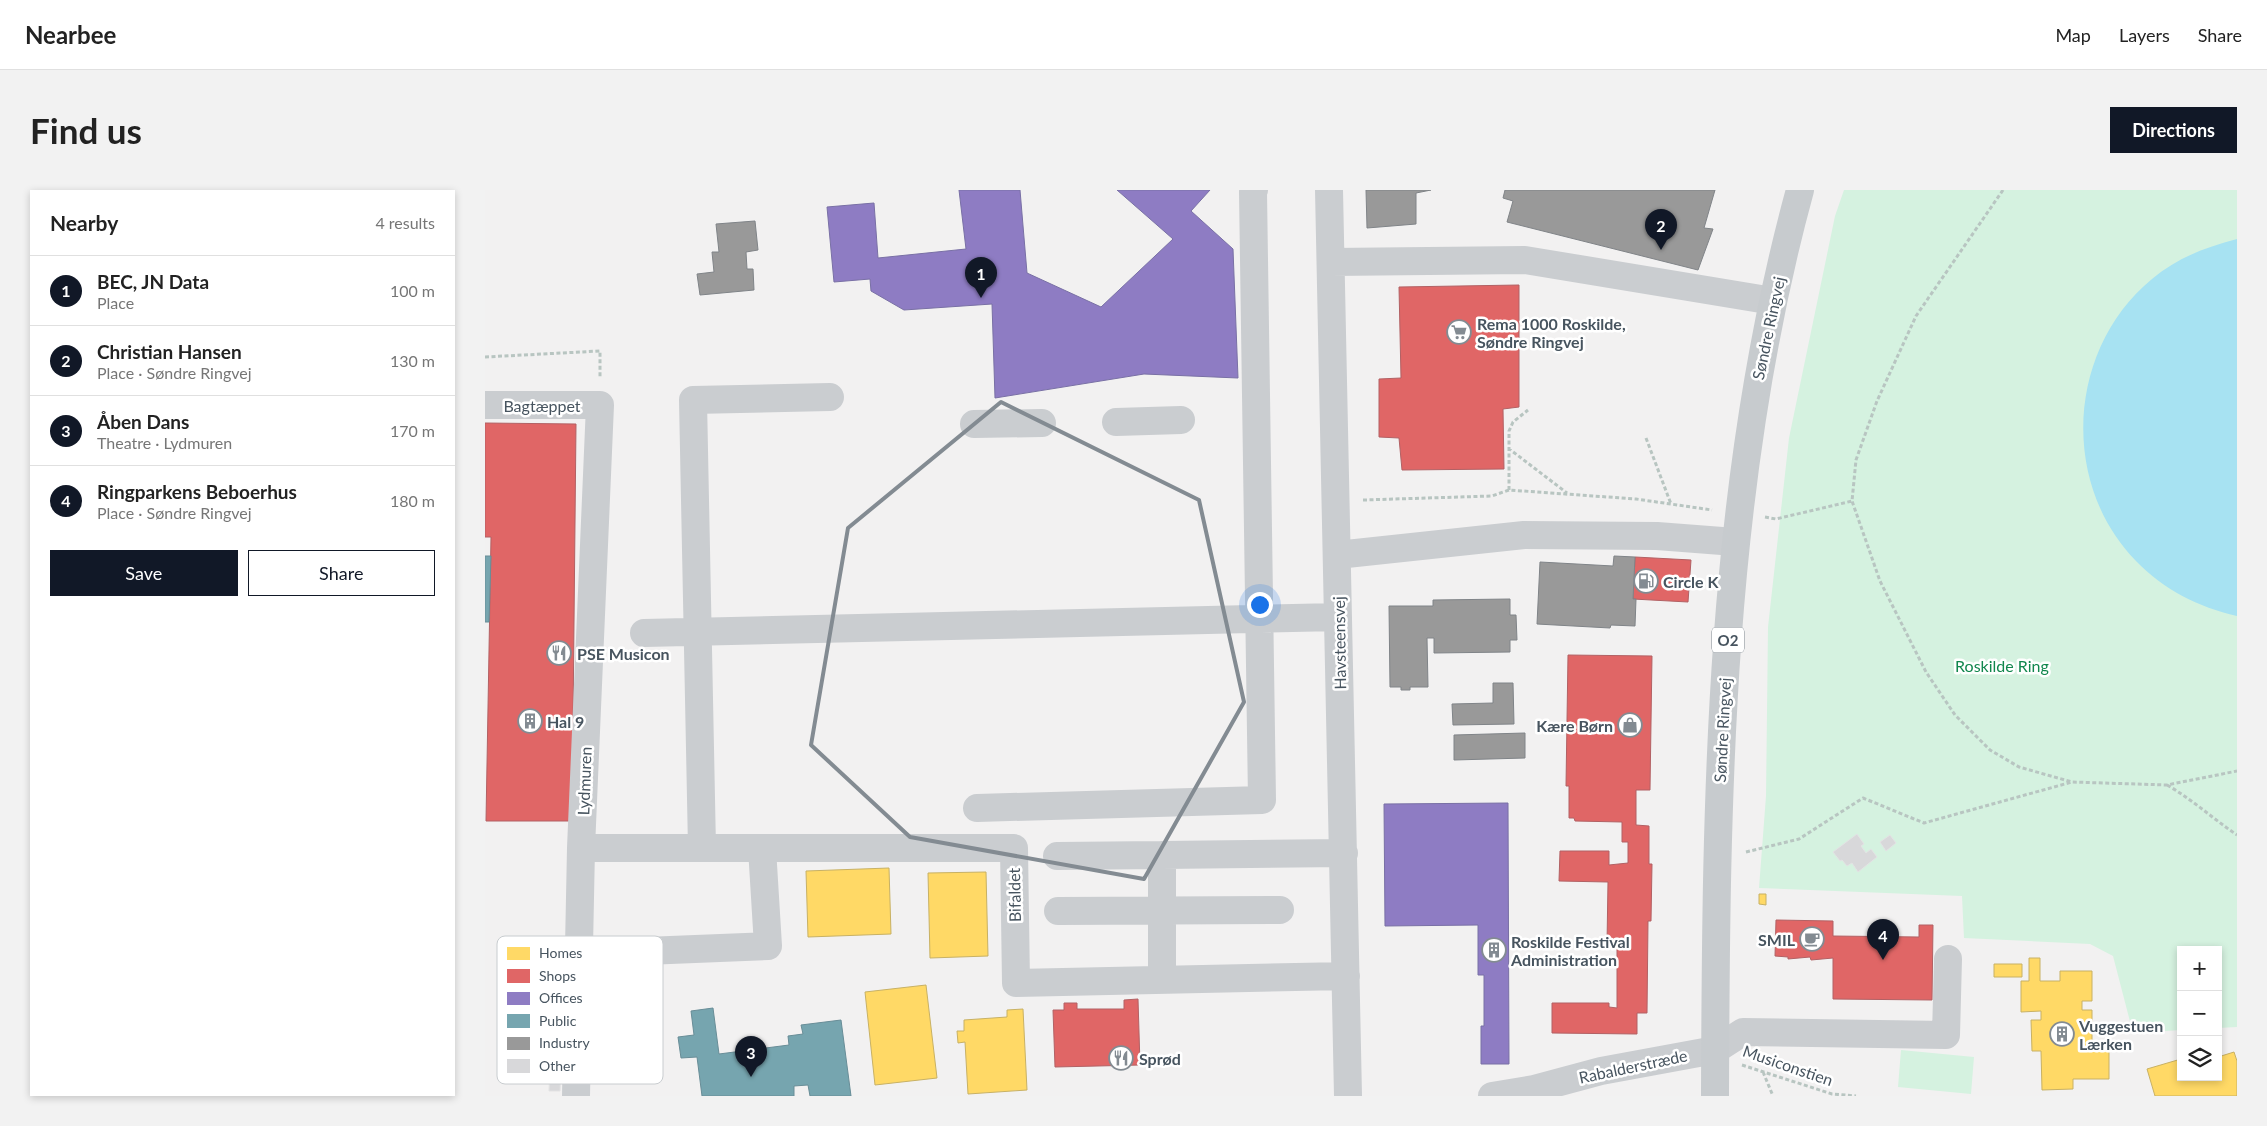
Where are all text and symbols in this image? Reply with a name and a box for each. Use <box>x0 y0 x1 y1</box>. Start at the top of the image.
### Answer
text: Nearbee <box>25 20 116 49</box>
text: Map <box>2055 24 2091 46</box>
text: Layers <box>2119 24 2170 46</box>
text: Share <box>2198 24 2242 46</box>
button: Directions <box>2110 107 2237 153</box>
text: Find us <box>30 109 142 151</box>
pin: 2 <box>1645 209 1677 250</box>
text: Nearby <box>50 210 118 235</box>
text: 4 results <box>375 213 435 232</box>
pin: 1 <box>965 257 997 298</box>
text: BEC, JN Data <box>97 270 209 293</box>
street label: Søndre Ringvej <box>1748 275 1788 381</box>
text: 1 <box>61 281 71 300</box>
text: 100 m <box>390 281 435 300</box>
text: Place <box>97 293 134 312</box>
place label: Rema 1000 Roskilde, Søndre Ringvej <box>1477 314 1626 351</box>
supermarket icon: Rema 1000 Roskilde, Søndre Ringvej <box>1446 319 1472 345</box>
text: Christian Hansen <box>97 340 242 363</box>
text: 2 <box>61 351 71 370</box>
text: 130 m <box>390 351 435 370</box>
text: Place · Søndre Ringvej <box>97 363 252 382</box>
street label: Bagtæppet <box>503 396 581 415</box>
text: Åben Dans <box>97 410 189 433</box>
text: 3 <box>61 421 71 440</box>
text: 170 m <box>390 421 435 440</box>
text: Theatre · Lydmuren <box>97 433 232 452</box>
text: Ringparkens Beboerhus <box>97 480 297 503</box>
text: 4 <box>61 491 71 510</box>
text: 180 m <box>390 491 435 510</box>
text: Place · Søndre Ringvej <box>97 503 252 522</box>
button: Save <box>50 550 238 596</box>
button: Share <box>248 550 435 596</box>
fuel station icon: Circle K <box>1633 568 1659 594</box>
place label: Circle K <box>1663 572 1720 591</box>
your location <box>1247 592 1273 618</box>
street label: Havsteensvej <box>1329 596 1349 690</box>
road number: O2 <box>1712 628 1744 652</box>
restaurant icon: PSE Musicon <box>546 640 572 666</box>
place label: PSE Musicon <box>577 644 670 663</box>
park label: Roskilde Ring <box>1955 656 2049 675</box>
street label: Søndre Ringvej <box>1710 677 1734 783</box>
building icon: Hal 9 <box>517 708 543 734</box>
place label: Hal 9 <box>547 712 584 731</box>
shop icon: Kære Børn <box>1617 712 1643 738</box>
place label: Kære Børn <box>1536 716 1613 735</box>
street label: Lydmuren <box>573 746 595 816</box>
street label: Bifaldet <box>1004 867 1024 922</box>
pin: 4 <box>1867 919 1899 960</box>
cafe icon: SMIL <box>1799 926 1825 952</box>
place label: SMIL <box>1758 930 1796 949</box>
place label: Roskilde Festival Administration <box>1510 932 1630 969</box>
legend <box>497 936 663 1084</box>
building icon: Roskilde Festival Administration <box>1481 937 1507 963</box>
text: Homes <box>539 944 582 961</box>
map controls <box>2177 946 2222 1081</box>
button: + <box>2177 946 2222 991</box>
text: Shops <box>539 967 576 984</box>
text: Offices <box>539 989 583 1006</box>
button: − <box>2177 991 2222 1036</box>
text: Public <box>539 1012 577 1029</box>
place label: Vuggestuen Lærken <box>2078 1016 2163 1053</box>
building icon: Vuggestuen Lærken <box>2049 1021 2075 1047</box>
text: Industry <box>539 1034 590 1051</box>
pin: 3 <box>735 1036 767 1077</box>
button: layers <box>2177 1036 2222 1081</box>
street label: Musiconstien <box>1740 1041 1836 1089</box>
restaurant icon: Sprød <box>1108 1045 1134 1071</box>
street label: Rabalderstræde <box>1577 1045 1689 1087</box>
place label: Sprød <box>1139 1049 1181 1068</box>
text: Other <box>539 1057 576 1074</box>

